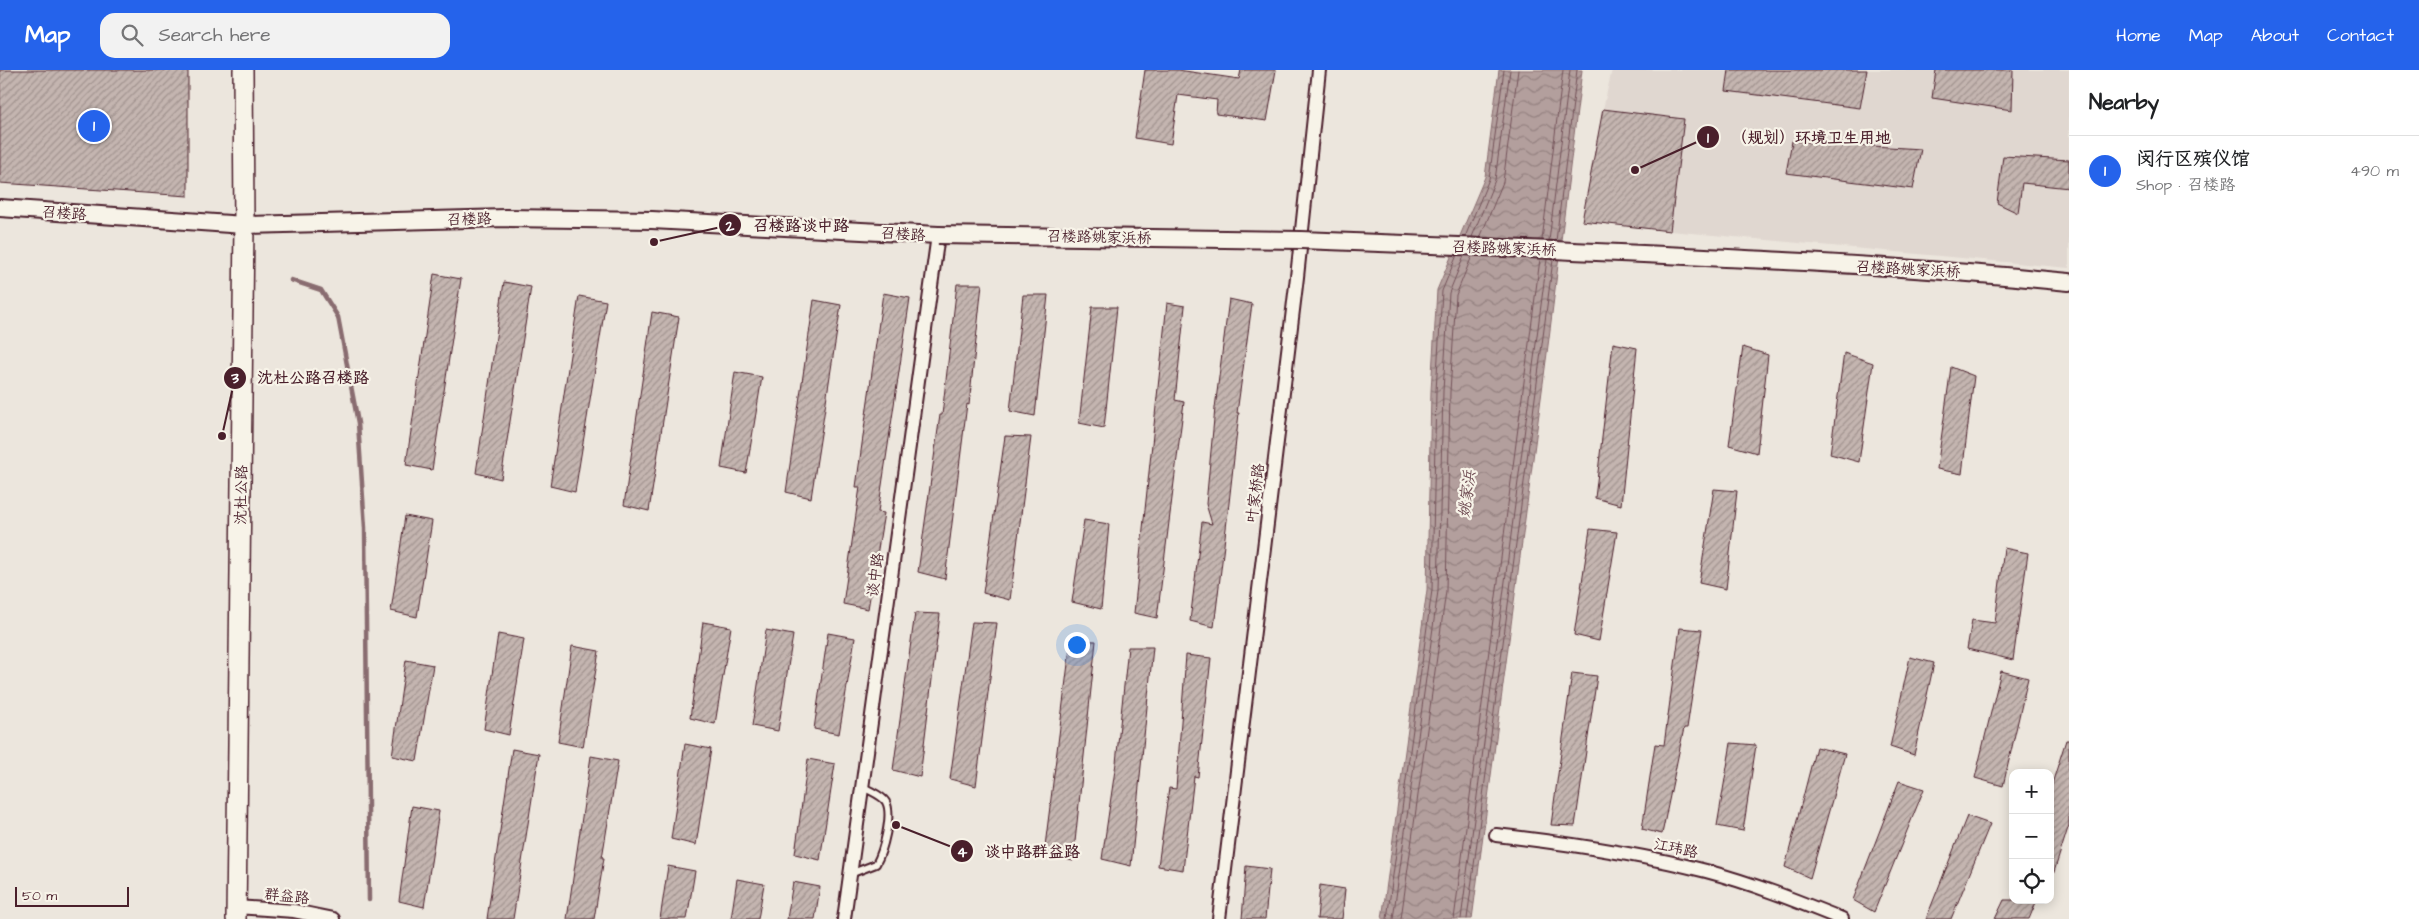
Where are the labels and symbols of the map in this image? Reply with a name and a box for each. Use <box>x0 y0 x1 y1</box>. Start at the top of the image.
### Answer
pin: 1 <box>78 107 110 145</box>
callout: （规划）环境卫生用地 <box>1696 122 1901 153</box>
text: （规划）环境卫生用地 <box>1731 127 1891 149</box>
text: 1 <box>1707 128 1709 149</box>
street label: 召楼路 <box>41 201 87 226</box>
street label: 召楼路 <box>446 208 492 231</box>
callout: 召楼路谈中路 <box>718 210 859 241</box>
text: 召楼路谈中路 <box>753 215 849 237</box>
text: 2 <box>725 216 735 237</box>
street label: 召楼路 <box>880 223 926 246</box>
street label: 召楼路姚家浜桥 <box>1046 226 1152 249</box>
street label: 召楼路姚家浜桥 <box>1451 236 1557 261</box>
street label: 召楼路姚家浜桥 <box>1855 256 1961 283</box>
callout: 沈杜公路召楼路 <box>222 362 379 393</box>
text: 沈杜公路召楼路 <box>257 367 369 389</box>
text: 3 <box>230 368 239 389</box>
street label: 叶家桥路 <box>1241 462 1270 524</box>
street label: 沈杜公路 <box>230 465 253 525</box>
water label: 姚家浜 <box>1453 468 1481 519</box>
street label: 谈中路 <box>862 551 889 599</box>
your location <box>1064 632 1090 658</box>
street label: 江玮路 <box>1652 834 1700 863</box>
callout: 谈中路群益路 <box>949 836 1090 867</box>
text: 谈中路群益路 <box>984 841 1080 863</box>
text: 4 <box>957 842 968 863</box>
scale bar <box>15 884 129 907</box>
street label: 群益路 <box>263 884 310 909</box>

